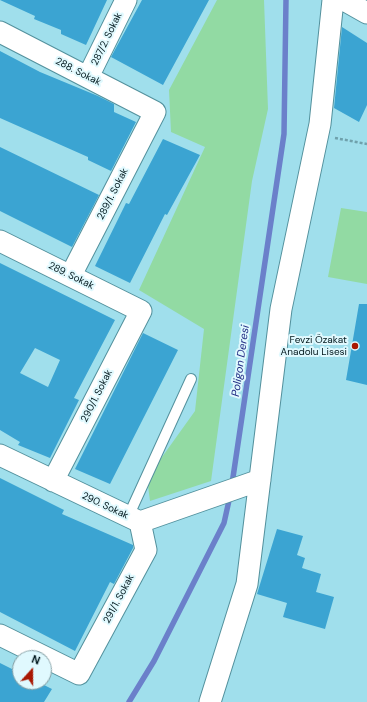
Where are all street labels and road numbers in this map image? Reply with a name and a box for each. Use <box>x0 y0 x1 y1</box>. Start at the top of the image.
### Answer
street label: 287/2. Sokak <box>89 11 125 67</box>
street label: 288. Sokak <box>53 55 103 89</box>
street label: 289/1. Sokak <box>95 166 131 222</box>
street label: 289. Sokak <box>46 260 96 292</box>
street label: 290/1. Sokak <box>79 368 115 424</box>
street label: 290. Sokak <box>80 490 130 522</box>
street label: 291/1. Sokak <box>101 572 137 626</box>

